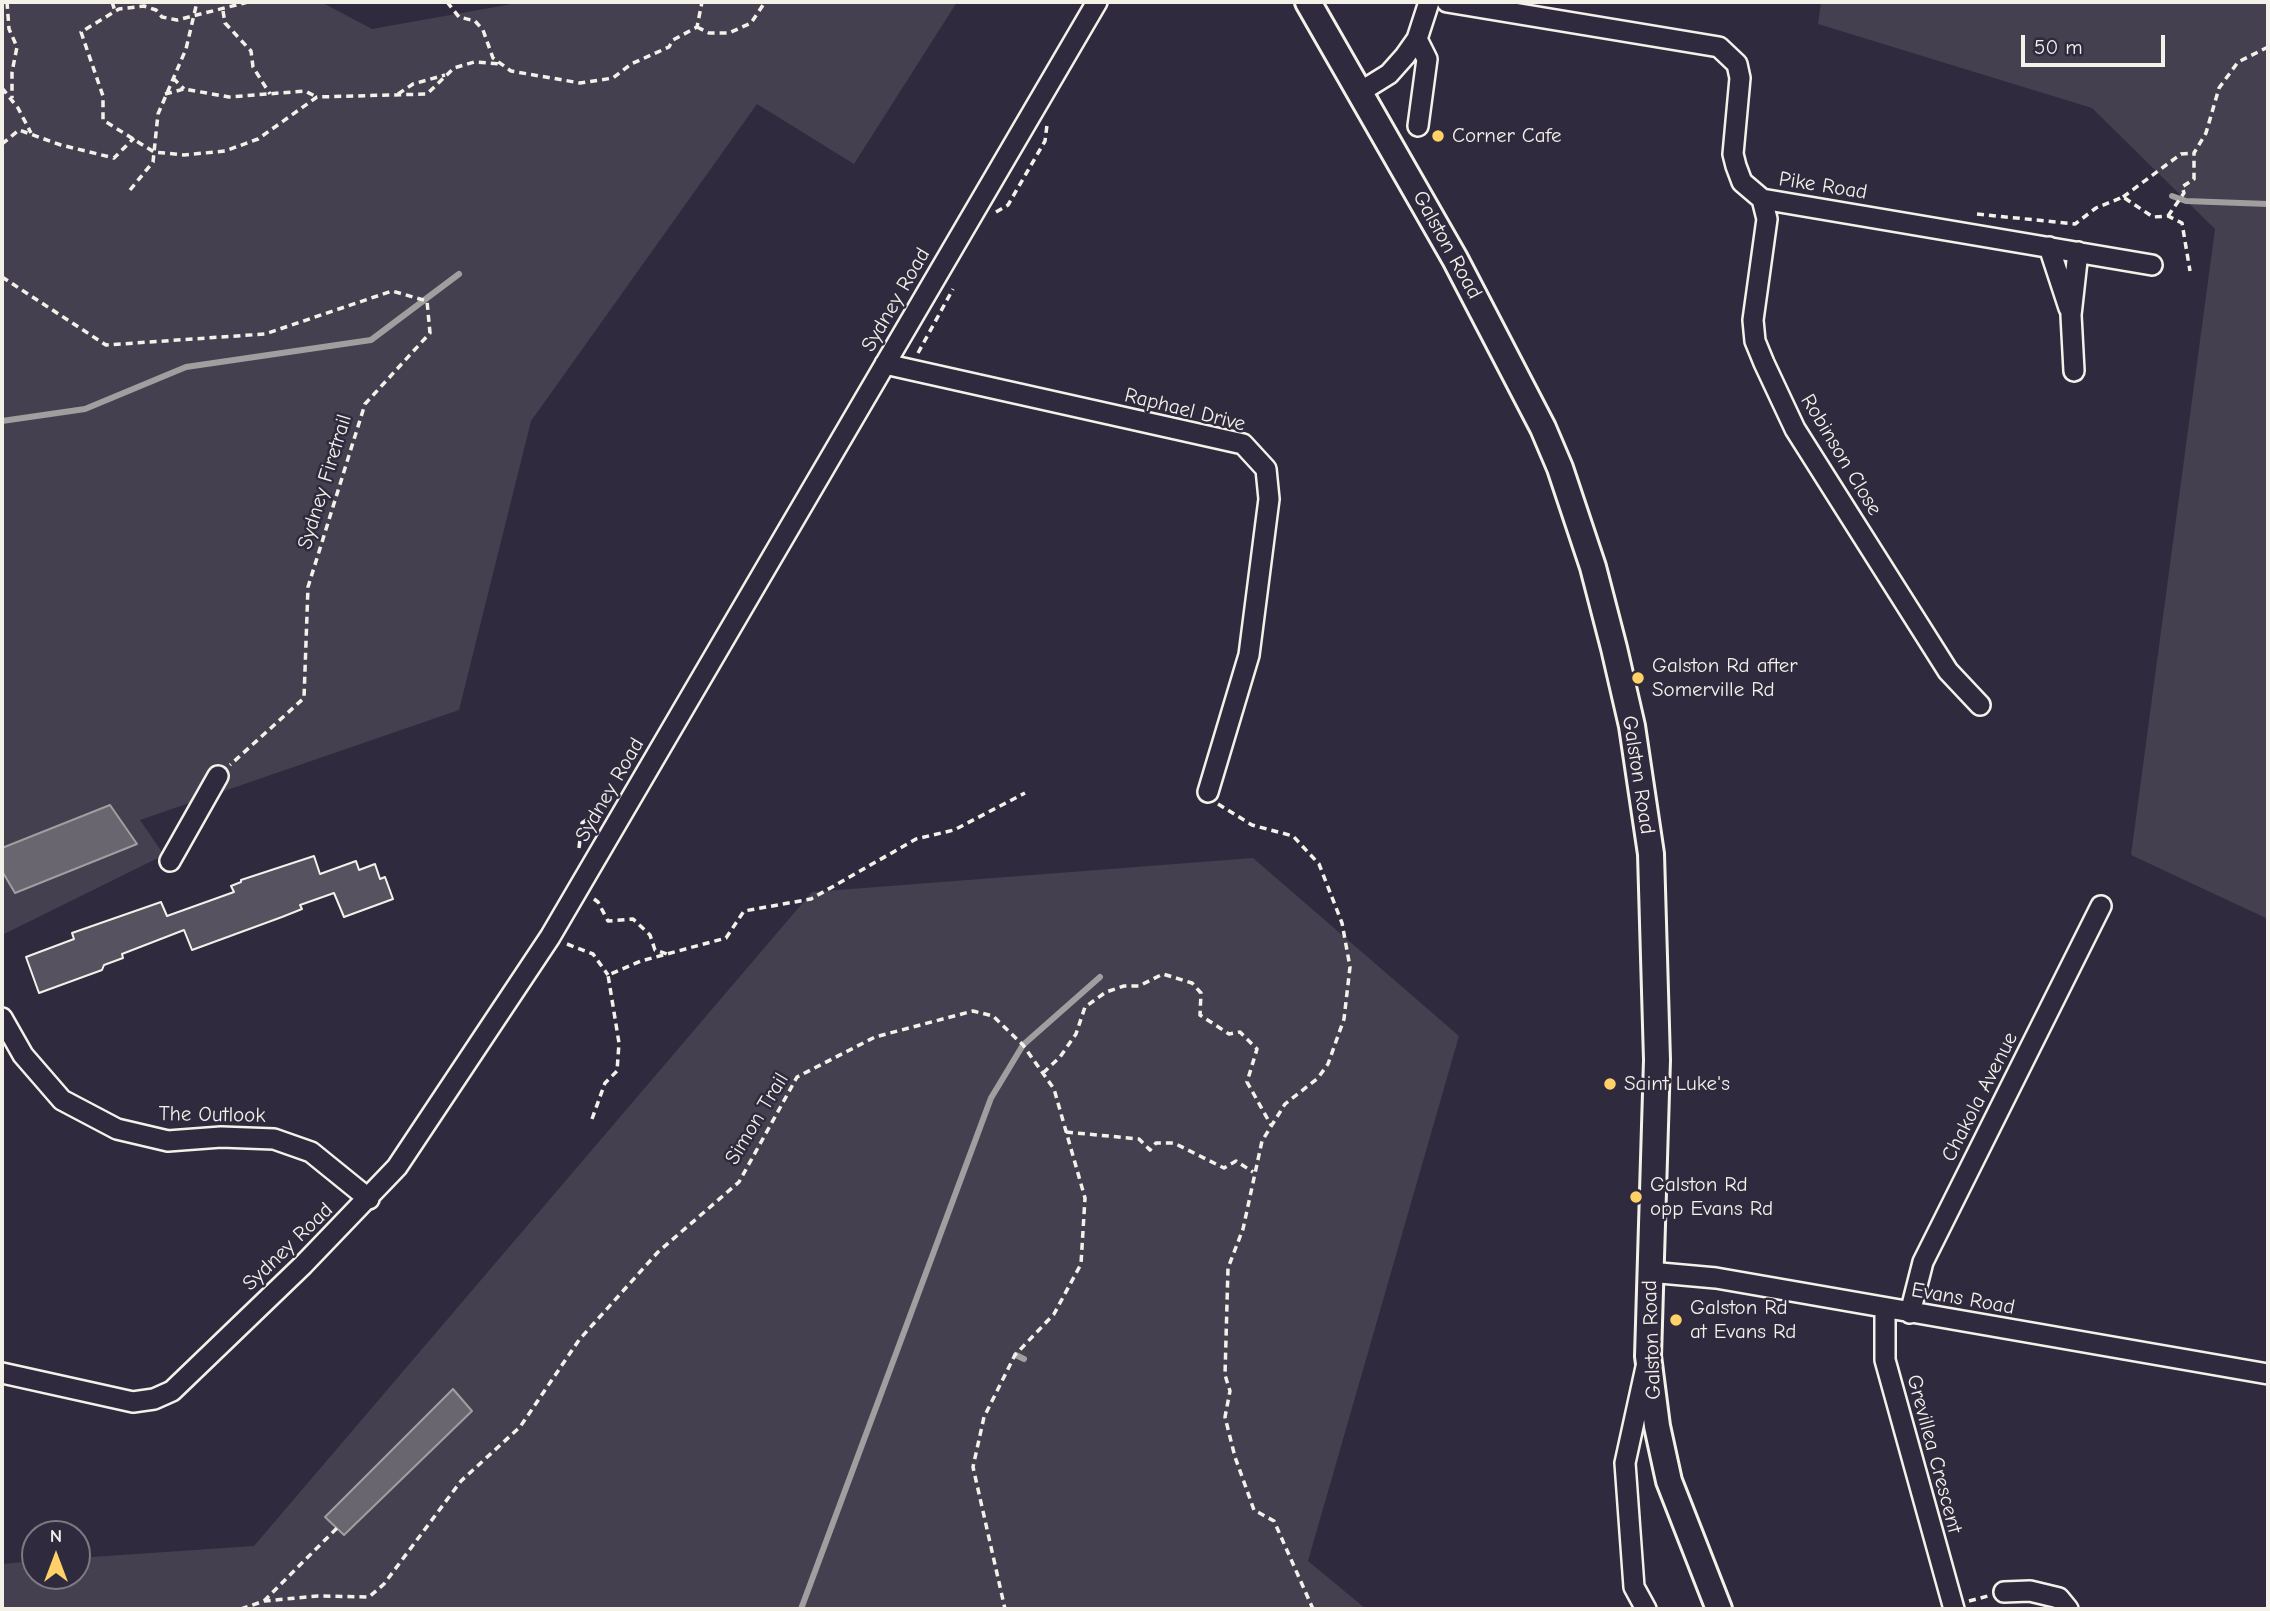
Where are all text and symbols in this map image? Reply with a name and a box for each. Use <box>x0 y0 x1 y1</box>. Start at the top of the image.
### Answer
scale bar <box>2025 21 2168 65</box>
text: 50 m <box>2034 35 2083 59</box>
place label: Corner Cafe <box>1452 123 1562 149</box>
marker: Corner Cafe <box>1430 128 1446 144</box>
street label: Pike Road <box>1777 167 1869 205</box>
street label: Galston Road <box>1407 187 1487 303</box>
street label: Sydney Road <box>856 244 936 356</box>
street label: Raphael Drive <box>1122 383 1248 437</box>
street label: Robinson Close <box>1795 390 1887 520</box>
street label: Sydney Firetrail <box>293 411 357 553</box>
place label: Galston Rd after Somerville Rd <box>1652 653 1798 703</box>
marker: Galston Rd after Somerville Rd <box>1630 670 1646 686</box>
street label: Galston Road <box>1616 714 1660 836</box>
street label: Sydney Road <box>570 734 650 846</box>
street label: Chakola Avenue <box>1936 1028 2024 1166</box>
street label: Simon Trail <box>720 1069 794 1169</box>
place label: Saint Luke's <box>1624 1071 1730 1097</box>
marker: Saint Luke's <box>1602 1076 1618 1092</box>
street label: The Outlook <box>158 1101 266 1129</box>
place label: Galston Rd opp Evans Rd <box>1650 1172 1773 1222</box>
marker: Galston Rd opp Evans Rd <box>1628 1189 1644 1205</box>
street label: Sydney Road <box>238 1198 338 1296</box>
street label: Evans Road <box>1909 1278 2017 1320</box>
street label: Galston Road <box>1637 1280 1667 1400</box>
place label: Galston Rd at Evans Rd <box>1690 1295 1796 1345</box>
marker: Galston Rd at Evans Rd <box>1668 1312 1684 1328</box>
street label: Grevillea Crescent <box>1901 1372 1967 1536</box>
north arrow <box>21 1520 91 1590</box>
text: N <box>50 1525 62 1547</box>

